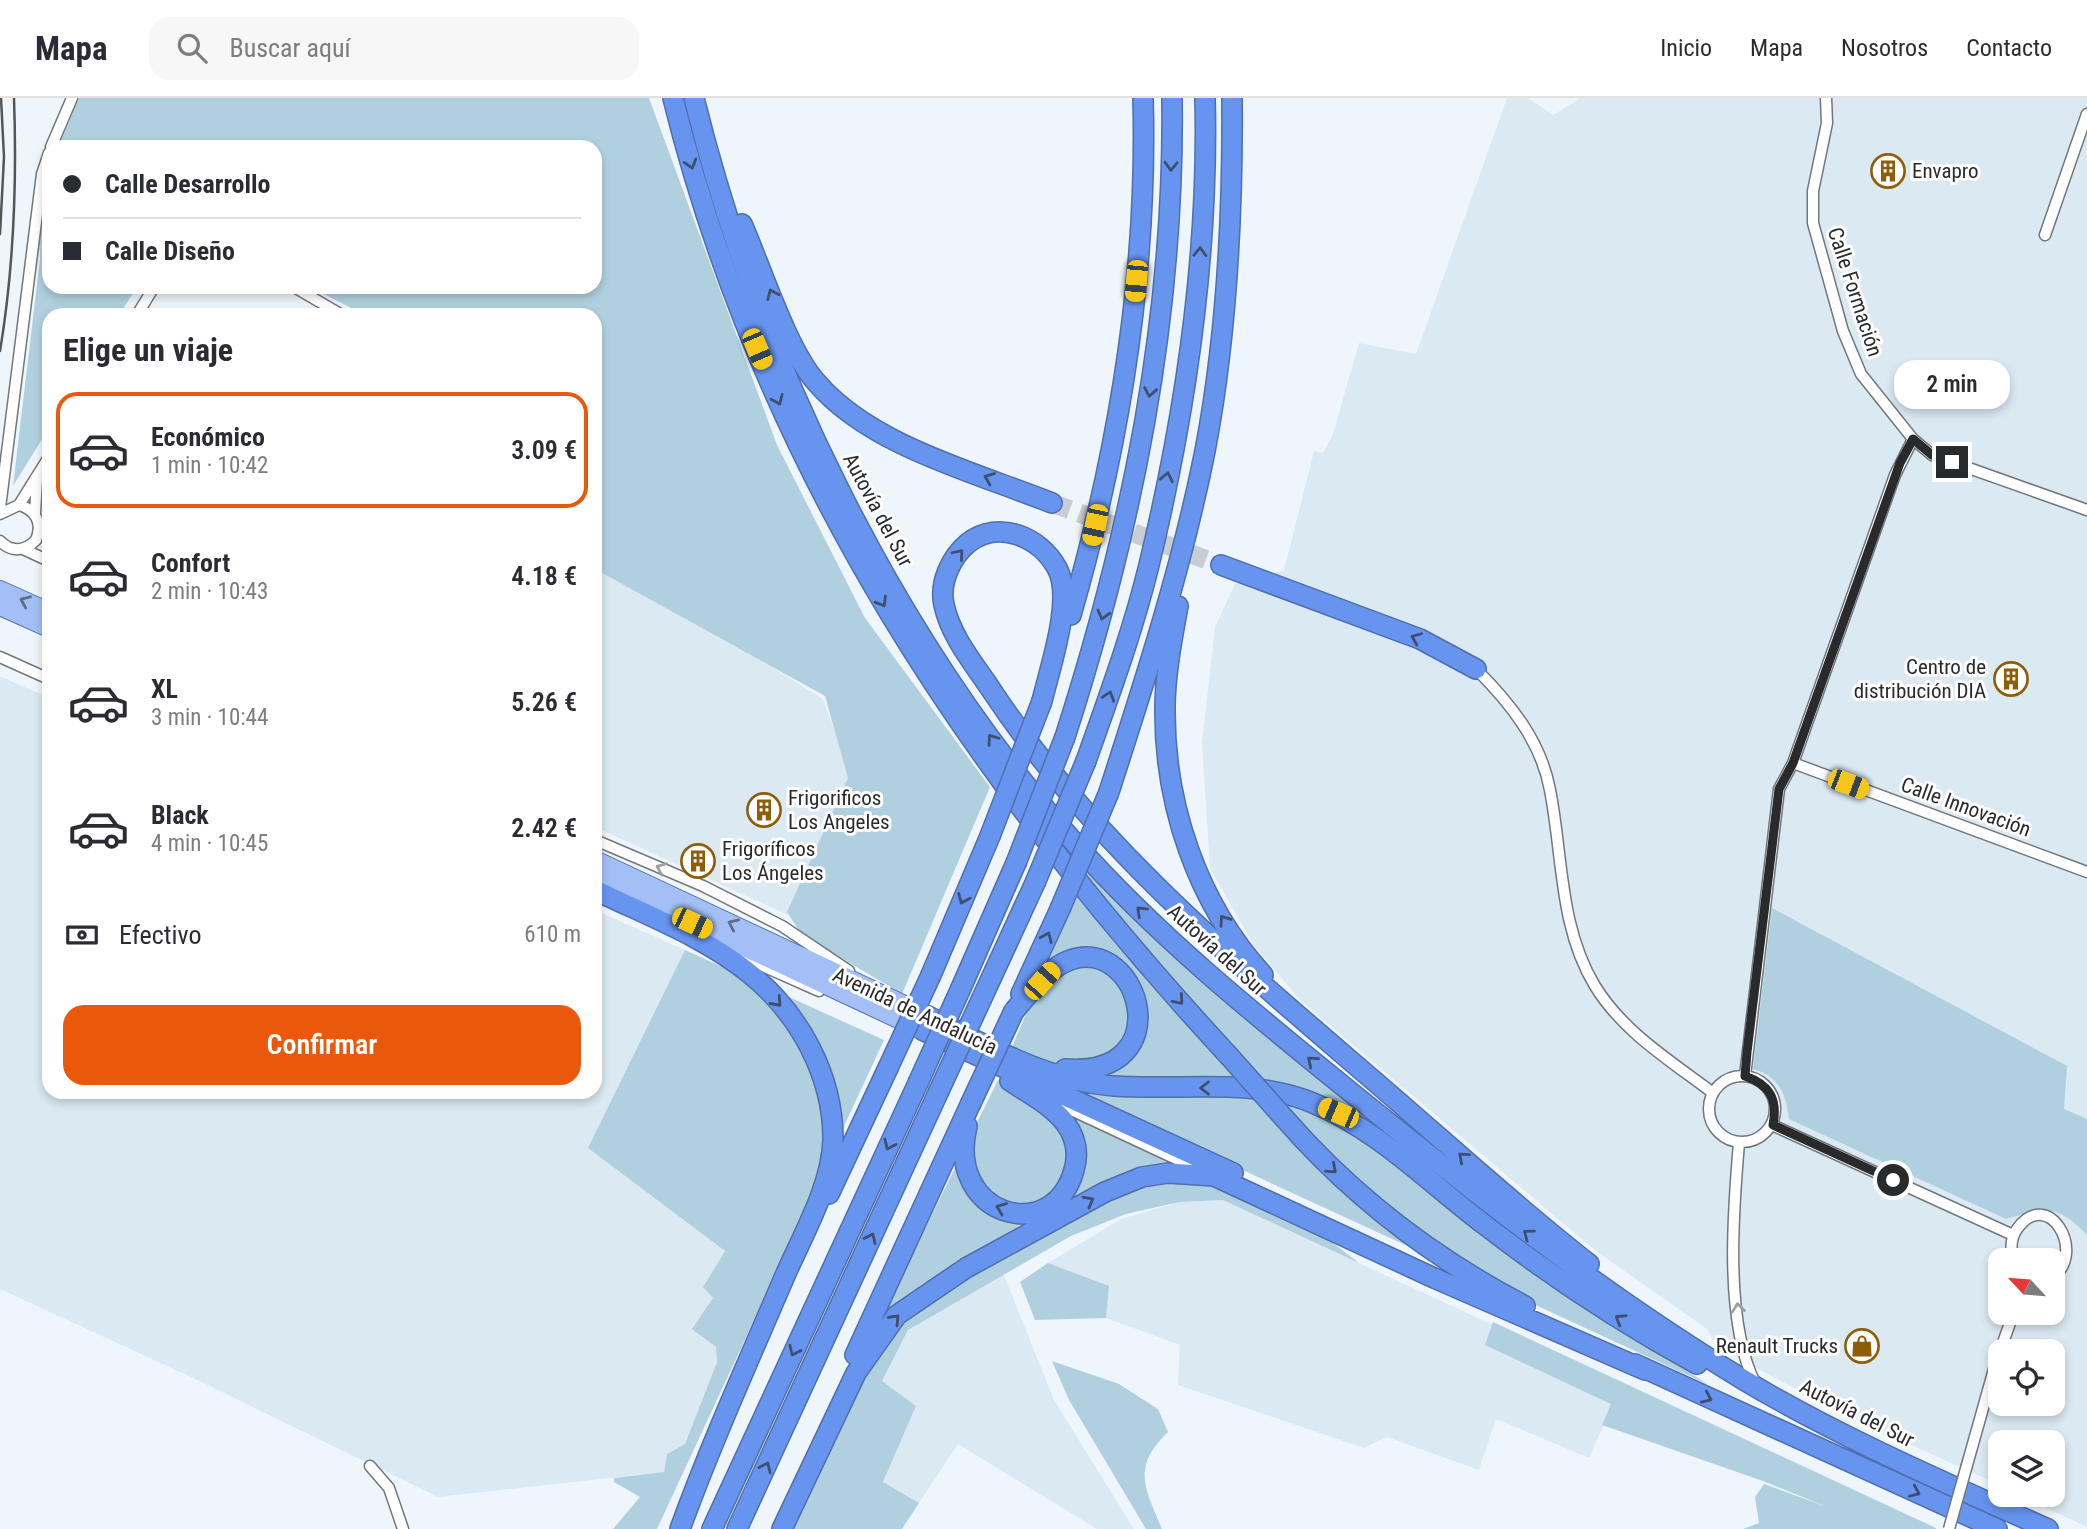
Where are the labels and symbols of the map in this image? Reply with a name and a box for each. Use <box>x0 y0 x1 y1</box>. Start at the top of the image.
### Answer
building icon: Envapro <box>1869 152 1907 190</box>
one-way arrow <box>683 157 698 169</box>
place label: Envapro <box>1912 159 1979 183</box>
one-way arrow <box>1164 161 1179 172</box>
street label: Calle Formación <box>1823 224 1887 360</box>
one-way arrow <box>1193 246 1208 257</box>
car <box>1124 259 1149 303</box>
one-way arrow <box>766 289 780 301</box>
car <box>740 326 775 372</box>
callout: 2 min <box>1894 360 2010 410</box>
one-way arrow <box>1143 387 1158 398</box>
one-way arrow <box>770 393 784 405</box>
route end <box>1936 446 1968 478</box>
street label: Autovía del Sur <box>838 449 918 571</box>
one-way arrow <box>1159 471 1174 483</box>
one-way arrow <box>984 472 996 486</box>
car <box>1081 502 1110 548</box>
one-way arrow <box>951 550 963 563</box>
one-way arrow <box>19 595 32 609</box>
one-way arrow <box>874 595 887 608</box>
one-way arrow <box>1097 609 1111 621</box>
one-way arrow <box>1410 632 1422 646</box>
place label: Centro de distribución DIA <box>1854 655 1986 703</box>
building icon: Centro de distribución DIA <box>1992 660 2030 698</box>
one-way arrow <box>1101 691 1115 703</box>
one-way arrow <box>988 734 1000 747</box>
car <box>1825 767 1872 801</box>
street label: Calle Innovación <box>1898 772 2034 842</box>
place label: Frigorificos Los Angeles <box>788 786 890 834</box>
building icon: Frigorificos Los Angeles <box>745 791 783 829</box>
place label: Frigoríficos Los Ángeles <box>722 837 824 885</box>
building icon: Frigoríficos Los Ángeles <box>679 842 717 880</box>
one-way arrow <box>655 862 668 876</box>
one-way arrow <box>958 892 972 904</box>
street label: Autovía del Sur <box>1163 899 1271 1001</box>
car <box>669 905 716 941</box>
one-way arrow <box>1136 907 1149 920</box>
one-way arrow <box>1219 915 1232 928</box>
one-way arrow <box>728 919 740 933</box>
one-way arrow <box>1039 932 1053 944</box>
car <box>1021 958 1064 1004</box>
street label: Avenida de Andalucía <box>829 962 1001 1060</box>
one-way arrow <box>1171 992 1183 1005</box>
one-way arrow <box>769 994 781 1007</box>
one-way arrow <box>1307 1057 1320 1069</box>
one-way arrow <box>1199 1080 1210 1095</box>
car <box>1315 1095 1362 1131</box>
one-way arrow <box>883 1138 897 1150</box>
one-way arrow <box>1458 1153 1471 1165</box>
one-way arrow <box>1323 1161 1336 1173</box>
route start <box>1877 1164 1909 1196</box>
one-way arrow <box>1082 1196 1094 1209</box>
one-way arrow <box>995 1202 1007 1216</box>
one-way arrow <box>1523 1229 1535 1242</box>
one-way arrow <box>863 1233 877 1245</box>
north arrow <box>1988 1248 2065 1325</box>
one-way arrow <box>1731 1302 1746 1313</box>
one-way arrow <box>887 1314 900 1327</box>
one-way arrow <box>1615 1314 1628 1327</box>
shop icon: Renault Trucks <box>1843 1327 1881 1365</box>
place label: Renault Trucks <box>1716 1334 1838 1358</box>
one-way arrow <box>788 1344 802 1357</box>
street label: Autovía del Sur <box>1796 1374 1918 1452</box>
one-way arrow <box>1700 1390 1713 1404</box>
one-way arrow <box>758 1462 772 1474</box>
one-way arrow <box>1908 1484 1920 1498</box>

